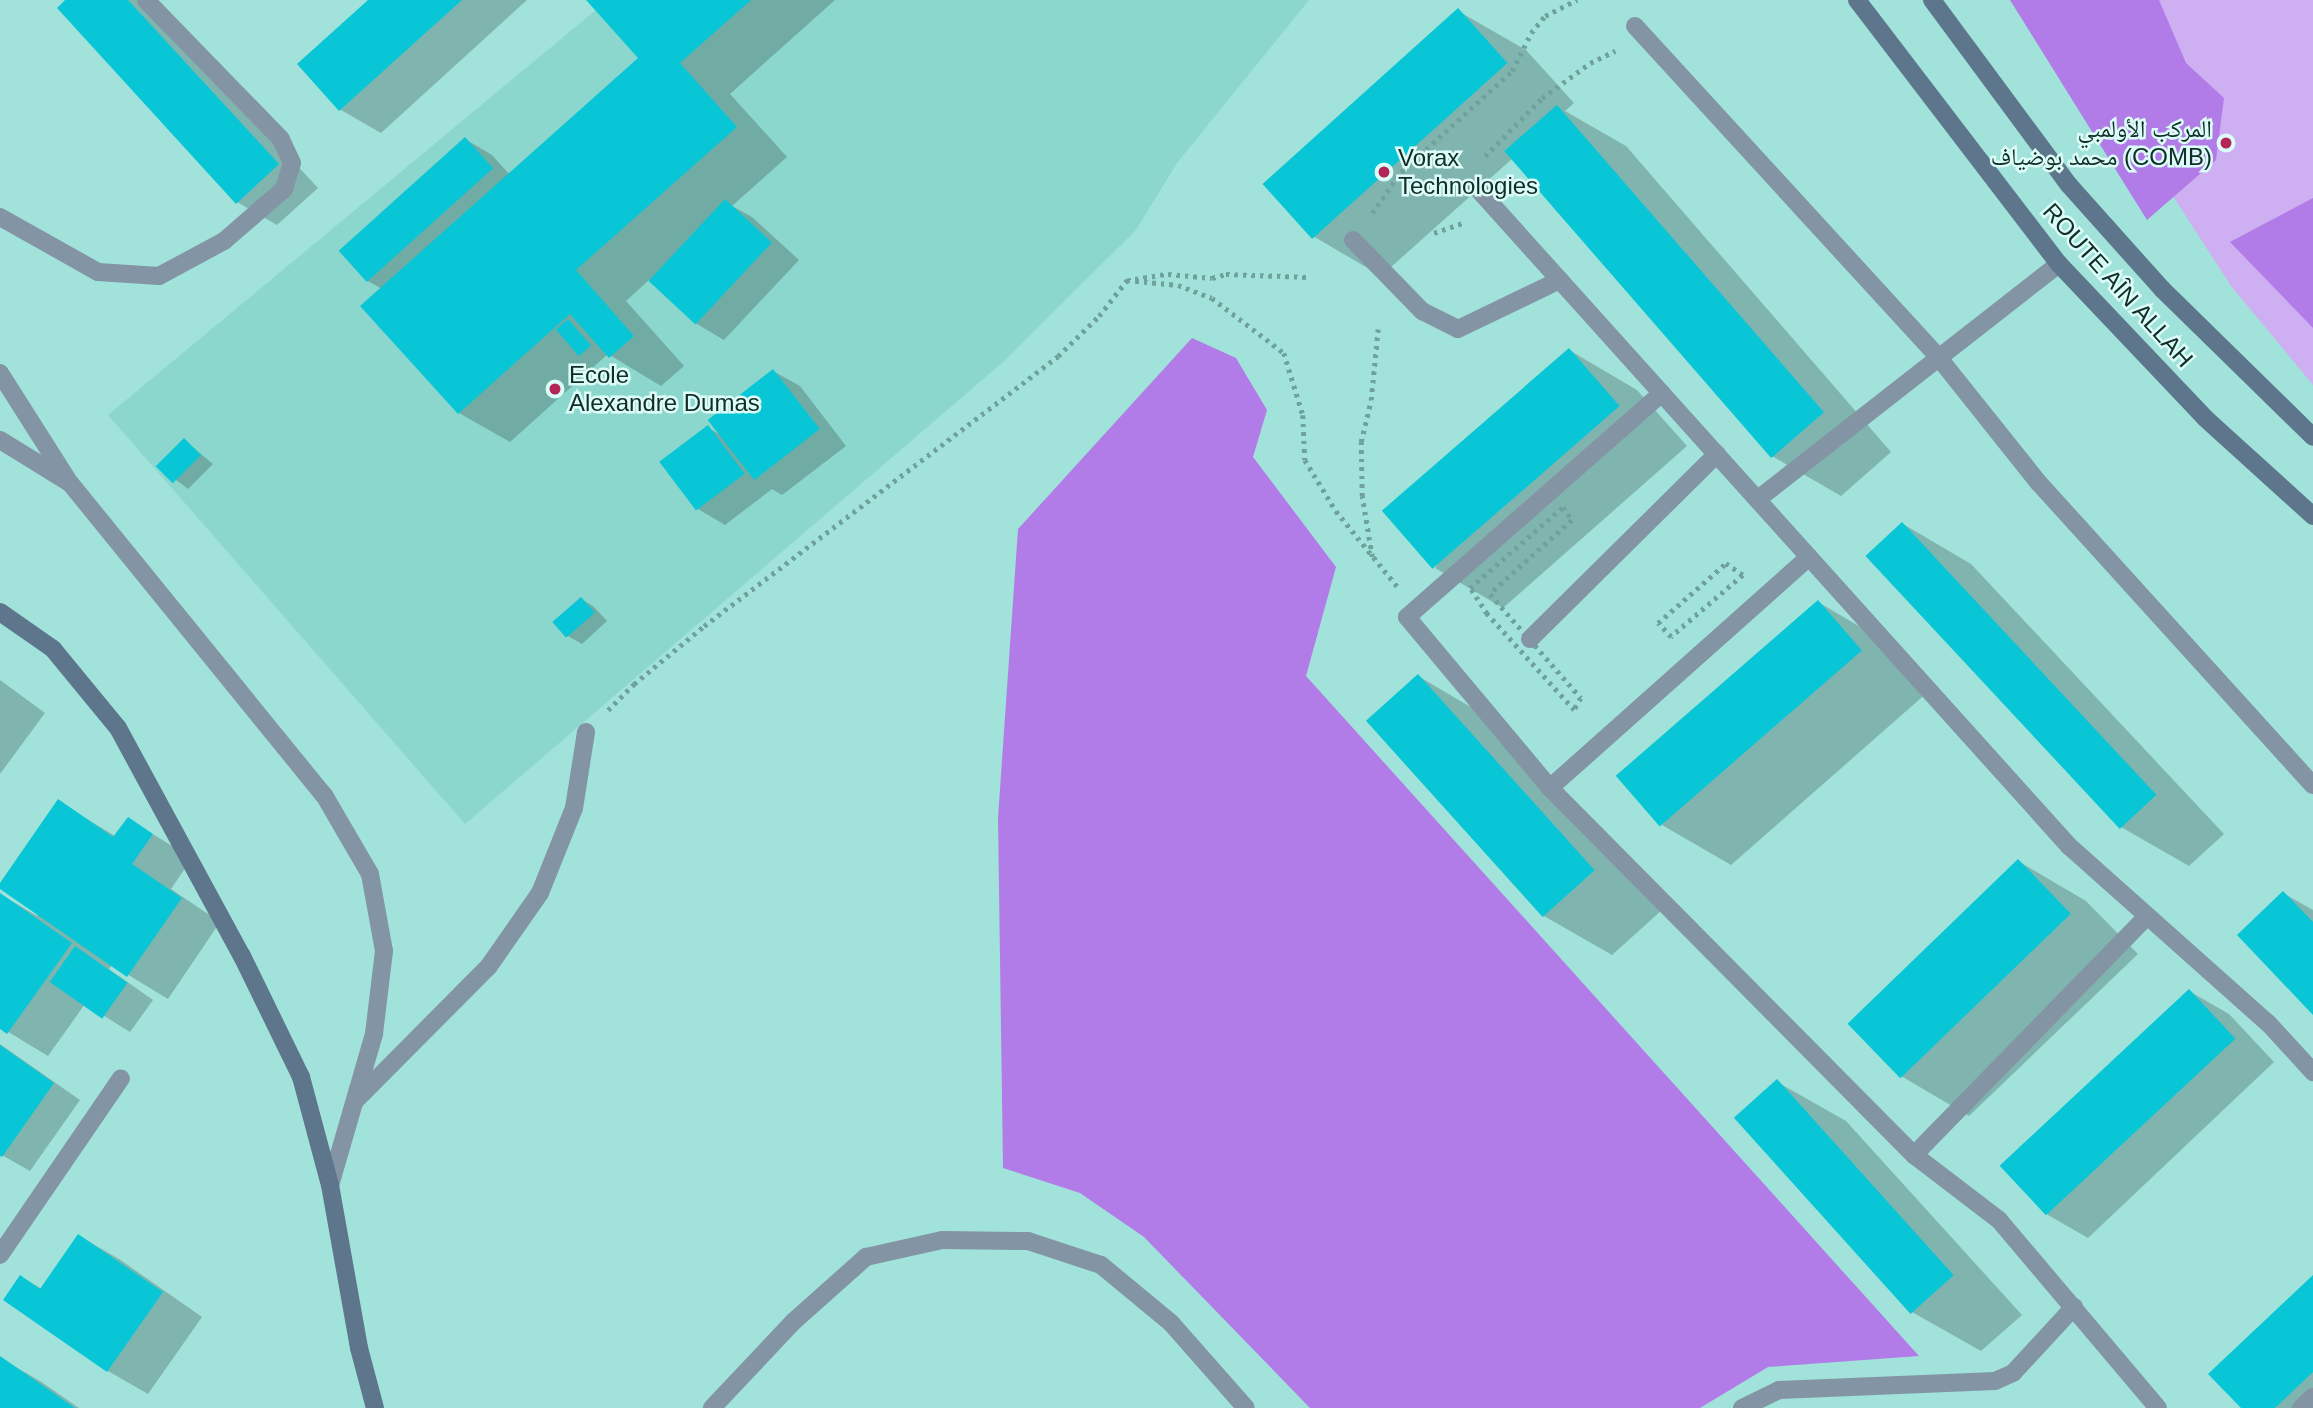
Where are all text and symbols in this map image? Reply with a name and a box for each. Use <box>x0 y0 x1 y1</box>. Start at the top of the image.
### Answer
place label: المركب الأولمبي محمد بوضياف (COMB) <box>1991 115 2212 171</box>
marker: المركب الأولمبي محمد بوضياف (COMB) <box>2218 135 2234 151</box>
place label: Vorax Technologies <box>1398 144 1538 200</box>
marker: Vorax Technologies <box>1376 164 1392 180</box>
street label: ROUTE AÎN ALLAH <box>2036 196 2200 374</box>
place label: Ecole Alexandre Dumas <box>569 361 760 417</box>
marker: Ecole Alexandre Dumas <box>547 381 563 397</box>

